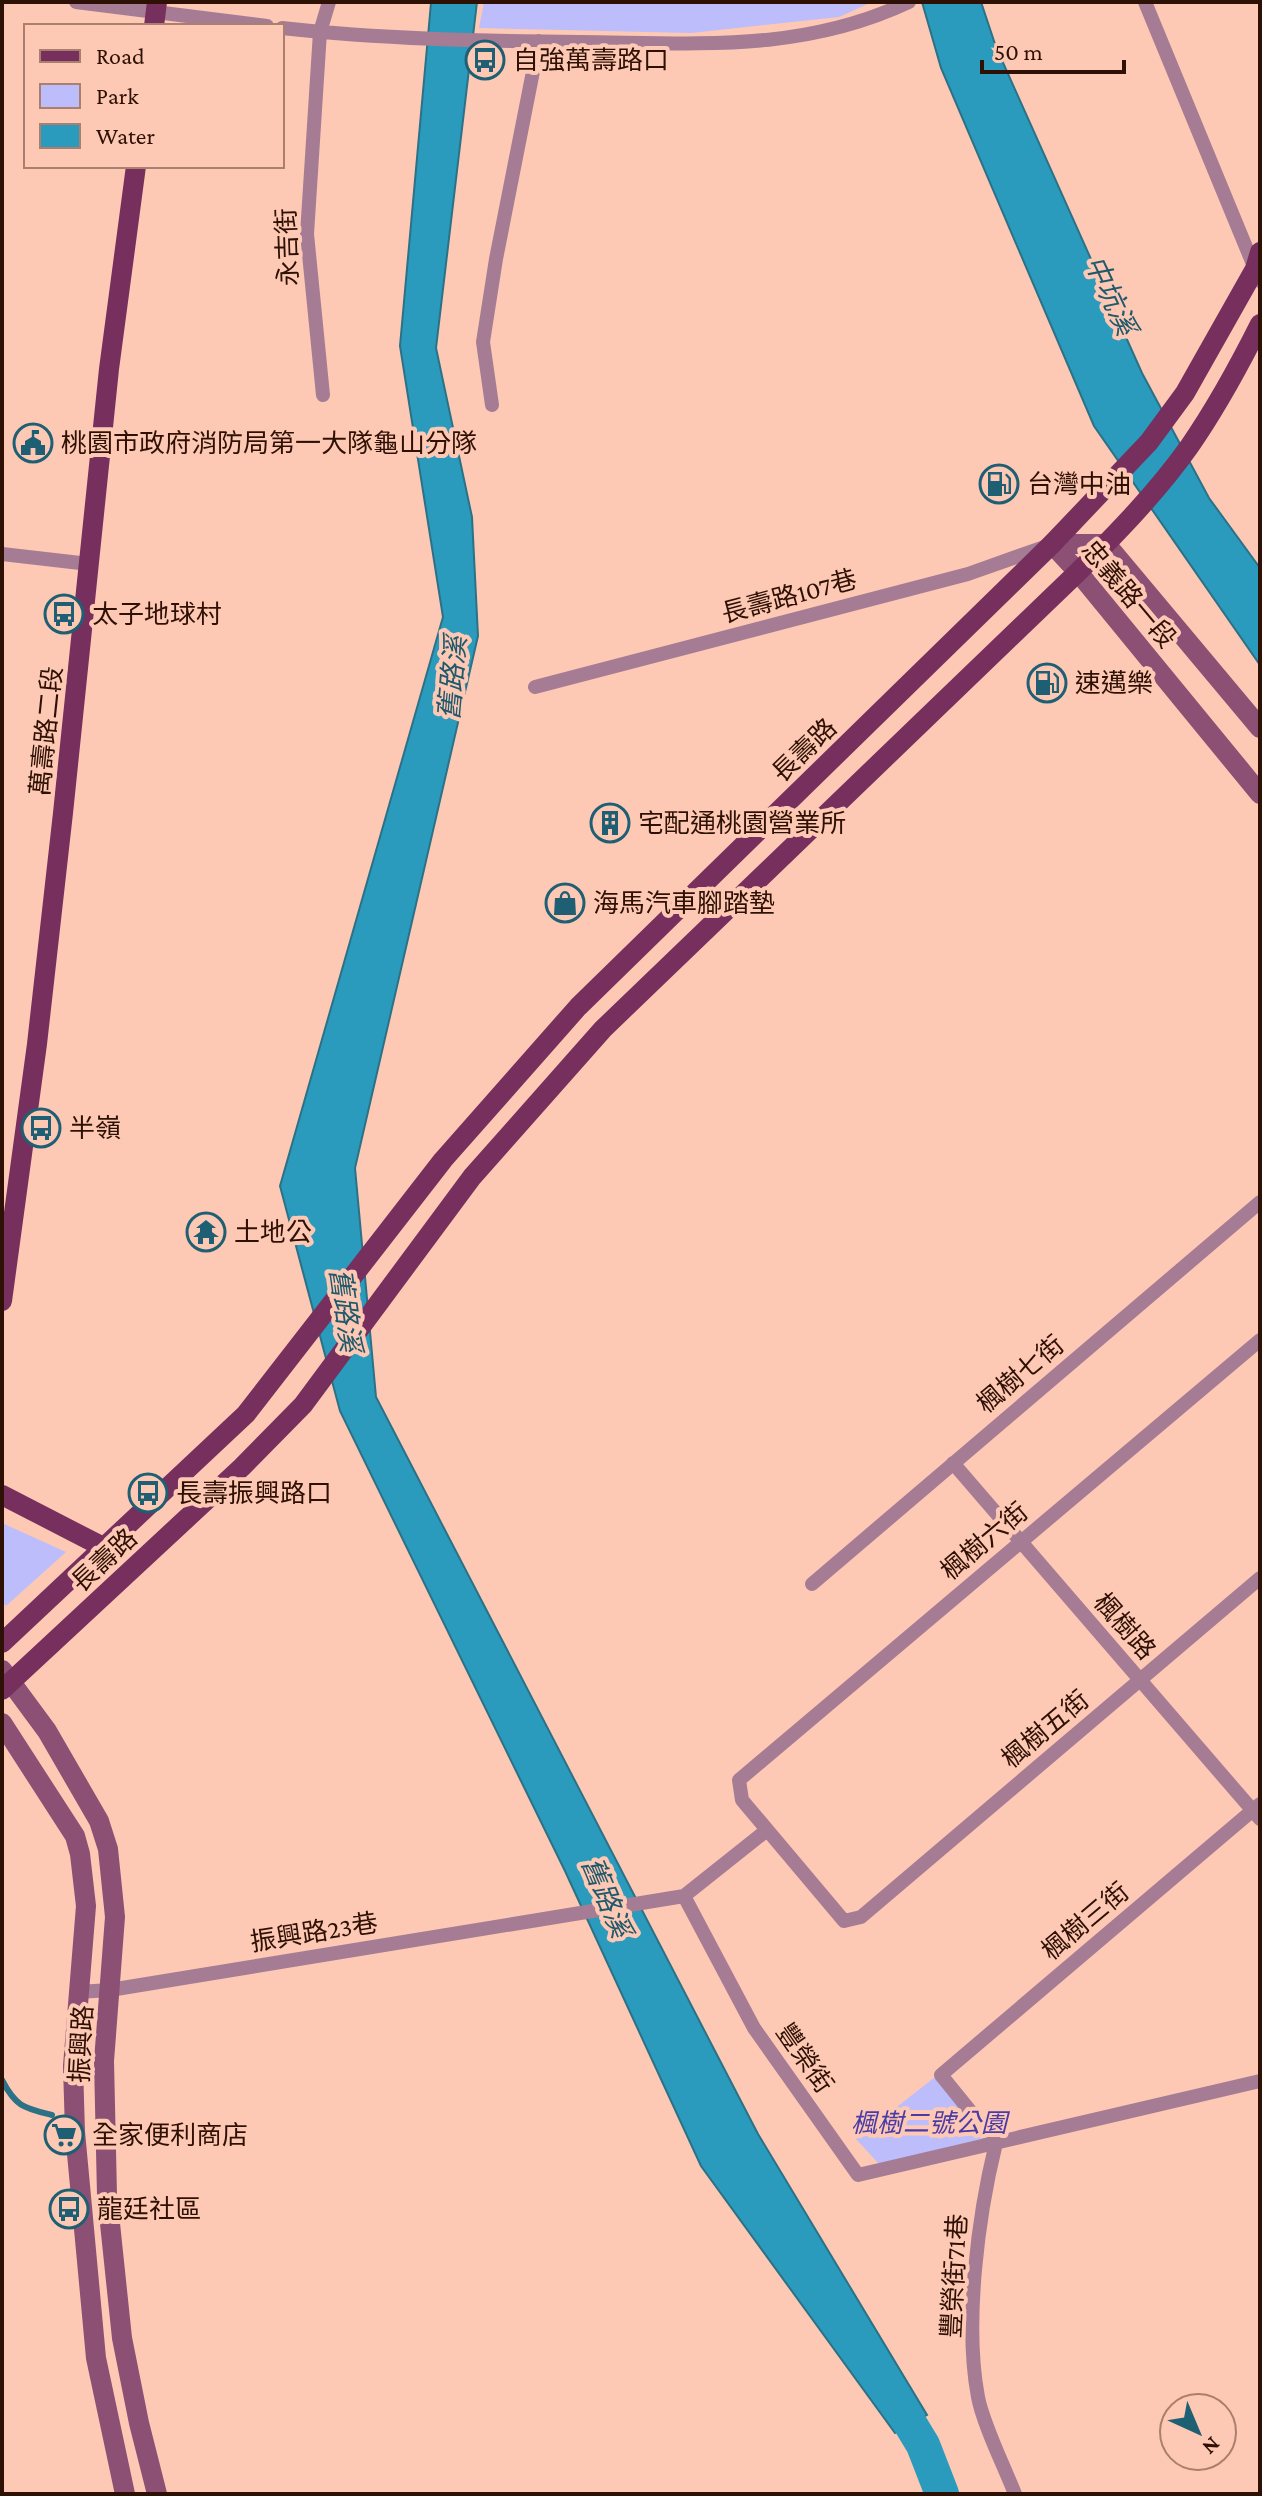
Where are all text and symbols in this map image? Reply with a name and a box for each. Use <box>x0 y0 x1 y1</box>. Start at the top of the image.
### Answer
legend <box>24 24 284 168</box>
scale bar <box>982 24 1124 74</box>
text: 50 m <box>994 38 1043 65</box>
bus stop icon: 自強萬壽路口 <box>464 39 506 81</box>
text: Road <box>96 42 145 69</box>
place label: 自強萬壽路口 <box>513 46 669 75</box>
text: Park <box>96 82 139 109</box>
text: Water <box>96 122 155 149</box>
street label: 永吉街 <box>272 207 303 286</box>
water label: 中坑溪 <box>1079 251 1144 343</box>
public building icon: 桃園市政府消防局第一大隊龜山分隊 <box>12 422 54 464</box>
place label: 桃園市政府消防局第一大隊龜山分隊 <box>61 429 477 458</box>
fuel station icon: 台灣中油 <box>978 463 1020 505</box>
place label: 台灣中油 <box>1027 470 1131 499</box>
street label: 忠義路一段 <box>1076 535 1182 653</box>
street label: 長壽路107巷 <box>718 565 860 628</box>
bus stop icon: 太子地球村 <box>43 593 85 635</box>
place label: 太子地球村 <box>92 600 222 629</box>
water label: 舊路溪 <box>433 631 472 721</box>
fuel station icon: 速邁樂 <box>1026 662 1068 704</box>
street label: 萬壽路二段 <box>25 665 68 797</box>
place label: 速邁樂 <box>1075 669 1153 698</box>
street label: 長壽路 <box>766 713 842 788</box>
building icon: 宅配通桃園營業所 <box>589 802 631 844</box>
place label: 宅配通桃園營業所 <box>638 809 846 838</box>
shop icon: 海馬汽車腳踏墊 <box>544 882 586 924</box>
place label: 海馬汽車腳踏墊 <box>593 889 775 918</box>
bus stop icon: 半嶺 <box>20 1107 62 1149</box>
place label: 半嶺 <box>69 1114 121 1143</box>
temple icon: 土地公 <box>185 1211 227 1253</box>
place label: 土地公 <box>234 1218 312 1247</box>
water label: 舊路溪 <box>324 1266 367 1358</box>
street label: 楓樹七街 <box>971 1330 1069 1419</box>
bus stop icon: 長壽振興路口 <box>127 1472 169 1514</box>
place label: 長壽振興路口 <box>176 1479 332 1508</box>
street label: 楓樹六街 <box>935 1497 1033 1586</box>
street label: 長壽路 <box>66 1523 143 1598</box>
street label: 楓樹路 <box>1088 1587 1161 1665</box>
street label: 楓樹五街 <box>996 1685 1094 1774</box>
water label: 舊路溪 <box>576 1852 639 1946</box>
street label: 楓樹三街 <box>1036 1877 1134 1966</box>
street label: 振興路23巷 <box>248 1908 380 1957</box>
street label: 振興路 <box>65 2004 98 2084</box>
street label: 豐榮街 <box>770 2018 839 2099</box>
park label: 楓樹二號公園 <box>851 2109 1011 2138</box>
supermarket icon: 全家便利商店 <box>43 2114 85 2156</box>
place label: 全家便利商店 <box>92 2121 248 2150</box>
bus stop icon: 龍廷社區 <box>48 2188 90 2230</box>
place label: 龍廷社區 <box>97 2195 201 2224</box>
street label: 豐榮街71巷 <box>937 2213 972 2339</box>
north arrow <box>1158 2392 1238 2472</box>
text: N <box>1197 2432 1226 2460</box>

